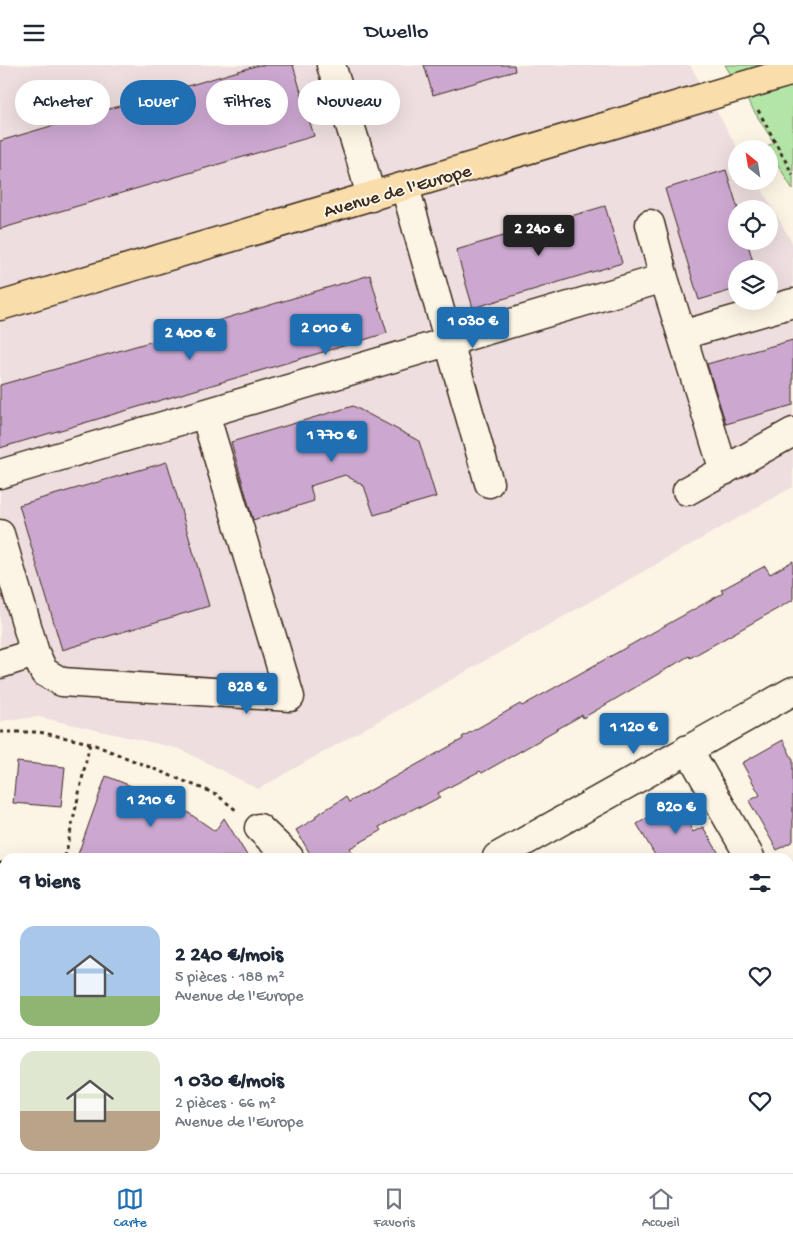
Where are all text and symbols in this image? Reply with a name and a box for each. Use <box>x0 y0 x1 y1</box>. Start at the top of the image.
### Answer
icon: menu <box>20 19 48 47</box>
icon: person <box>745 19 773 47</box>
text: Dwello <box>365 20 428 46</box>
chip: Acheter <box>15 80 110 125</box>
chip: Louer <box>120 80 196 125</box>
chip: Filtres <box>206 80 288 125</box>
chip: Nouveau <box>298 80 400 125</box>
north arrow <box>728 140 778 190</box>
map controls <box>728 140 778 310</box>
street label: Avenue de l'Europe <box>321 160 475 224</box>
button: locate <box>728 200 778 250</box>
pin: 2 240 € <box>493 215 585 257</box>
text: 2 240 € <box>514 221 564 240</box>
button: layers <box>728 260 778 310</box>
pin: 1 030 € <box>427 307 519 349</box>
pin: 2 010 € <box>280 313 372 356</box>
text: 1 030 € <box>448 313 498 332</box>
pin: 2 400 € <box>144 319 236 361</box>
text: 2 010 € <box>301 320 351 339</box>
text: 2 400 € <box>165 325 215 344</box>
pin: 1 770 € <box>286 421 378 463</box>
text: 1 770 € <box>307 427 357 446</box>
pin: 828 € <box>212 673 282 715</box>
text: 828 € <box>228 679 266 698</box>
pin: 1 120 € <box>588 713 680 755</box>
text: 1 120 € <box>611 719 657 738</box>
pin: 1 210 € <box>105 785 197 828</box>
text: 1 210 € <box>128 792 174 811</box>
pin: 820 € <box>641 793 711 835</box>
text: 820 € <box>656 799 696 818</box>
icon: filters <box>746 869 774 897</box>
text: 9 biens <box>20 871 80 896</box>
text: 2 240 €/mois <box>175 944 283 969</box>
icon: home <box>60 946 120 1006</box>
icon: heart <box>746 962 774 990</box>
text: 5 pièces · 188 m² <box>175 969 284 988</box>
text: Avenue de l'Europe <box>175 988 304 1007</box>
text: 1 030 €/mois <box>175 1070 284 1095</box>
icon: home <box>60 1071 120 1131</box>
icon: heart <box>746 1087 774 1115</box>
text: 2 pièces · 66 m² <box>175 1095 276 1114</box>
text: Avenue de l'Europe <box>175 1114 304 1133</box>
tab: Carte <box>113 1185 147 1232</box>
tab: Favoris <box>374 1185 415 1232</box>
tab: Accueil <box>642 1185 680 1232</box>

